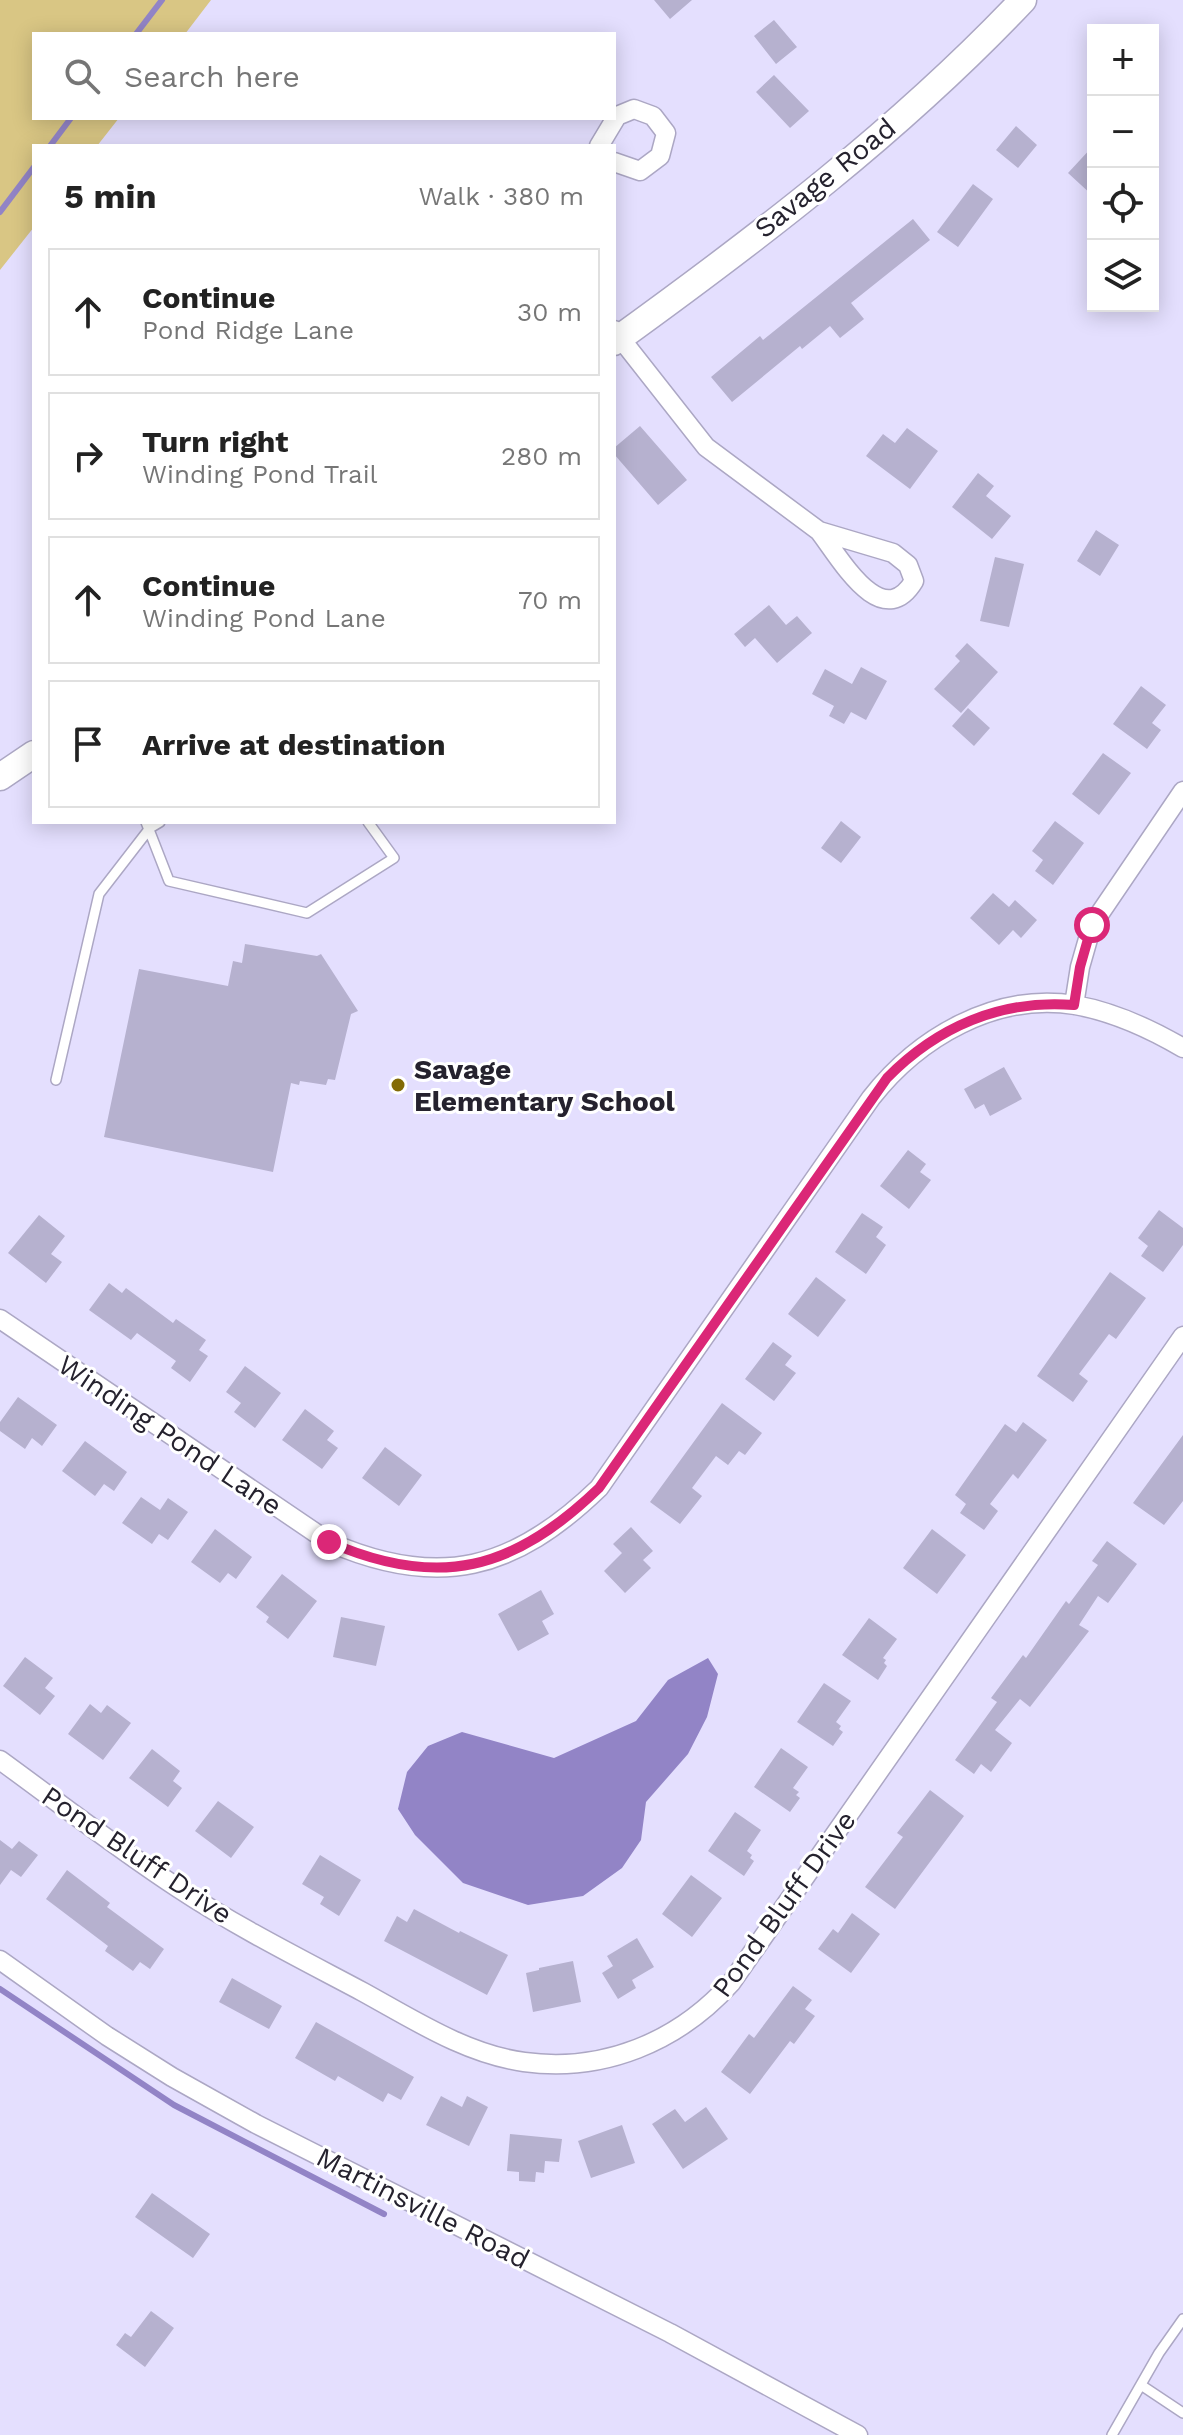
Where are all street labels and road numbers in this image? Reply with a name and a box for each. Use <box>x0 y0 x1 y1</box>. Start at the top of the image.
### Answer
street label: Savage Road <box>748 111 902 245</box>
street label: Winding Pond Lane <box>52 1348 288 1522</box>
street label: Pond Bluff Drive <box>36 1779 238 1931</box>
street label: Pond Bluff Drive <box>705 1804 863 2004</box>
street label: Martinsville Road <box>311 2140 535 2276</box>

